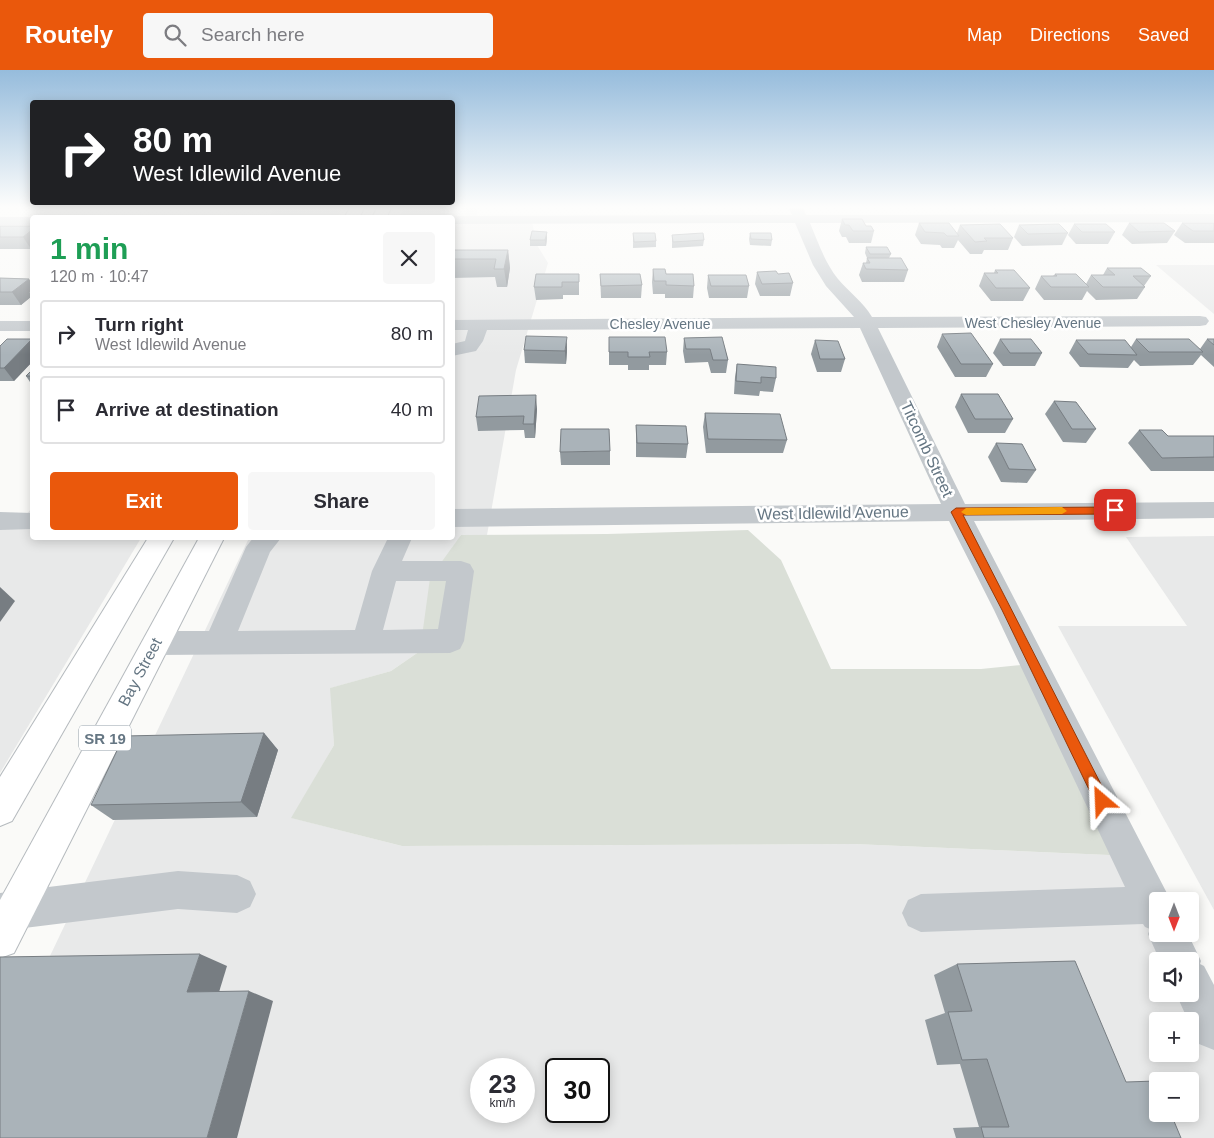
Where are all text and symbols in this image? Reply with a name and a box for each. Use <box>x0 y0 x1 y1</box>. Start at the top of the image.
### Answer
search box <box>143 13 493 58</box>
text: Routely <box>25 21 113 48</box>
icon: search <box>161 21 189 49</box>
text: Search here <box>201 24 305 45</box>
text: Map <box>967 25 1002 45</box>
text: Directions <box>1030 25 1110 45</box>
text: Saved <box>1138 25 1189 45</box>
icon: right <box>50 120 115 185</box>
text: 80 m <box>133 120 213 159</box>
text: West Idlewild Avenue <box>133 161 341 186</box>
text: 1 min <box>50 232 128 265</box>
button: close <box>383 232 435 284</box>
text: 120 m · 10:47 <box>50 268 149 285</box>
text: Turn right <box>95 314 183 335</box>
street label: West Chesley Avenue <box>965 315 1101 331</box>
street label: Chesley Avenue <box>610 316 711 332</box>
icon: right <box>52 320 80 348</box>
text: 80 m <box>391 323 433 344</box>
text: West Idlewild Avenue <box>95 336 247 353</box>
icon: arrive <box>52 396 80 424</box>
text: Arrive at destination <box>95 399 279 420</box>
text: 40 m <box>391 399 433 420</box>
street label: Titcomb Street <box>897 399 957 500</box>
button: Exit <box>50 472 238 530</box>
button: Share <box>248 472 435 530</box>
pin <box>1094 489 1136 531</box>
icon: arrive <box>1101 496 1129 524</box>
street label: West Idlewild Avenue <box>757 503 909 523</box>
street label: Bay Street <box>115 635 165 709</box>
road number: SR 19 <box>79 726 131 750</box>
position arrow <box>1075 774 1127 826</box>
north arrow <box>1149 892 1199 942</box>
map controls <box>1149 892 1199 1122</box>
button: sound <box>1149 952 1199 1002</box>
button: + <box>1149 1012 1199 1062</box>
speed limit sign: 30 <box>545 1058 610 1123</box>
text: 23 <box>489 1070 516 1098</box>
button: − <box>1149 1072 1199 1122</box>
text: km/h <box>489 1096 516 1110</box>

